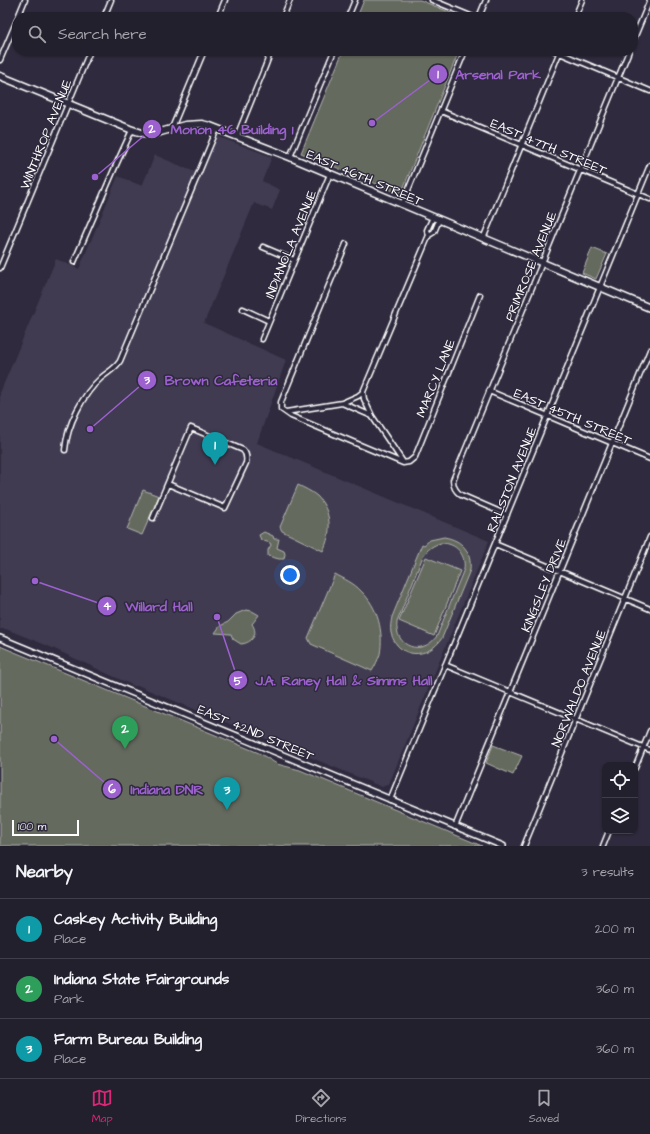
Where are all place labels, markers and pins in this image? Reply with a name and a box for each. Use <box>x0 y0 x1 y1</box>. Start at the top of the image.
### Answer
callout: Arsenal Park <box>428 61 549 87</box>
callout: Monon 46 Building 1 <box>142 116 301 142</box>
callout: Brown Cafeteria <box>137 367 286 393</box>
pin: 1 <box>202 432 228 465</box>
callout: Willard Hall <box>97 593 201 619</box>
callout: J.A. Raney Hall & Simms Hall <box>228 667 441 693</box>
pin: 2 <box>112 716 138 749</box>
callout: Indiana DNR <box>102 776 211 802</box>
pin: 3 <box>214 777 240 810</box>

